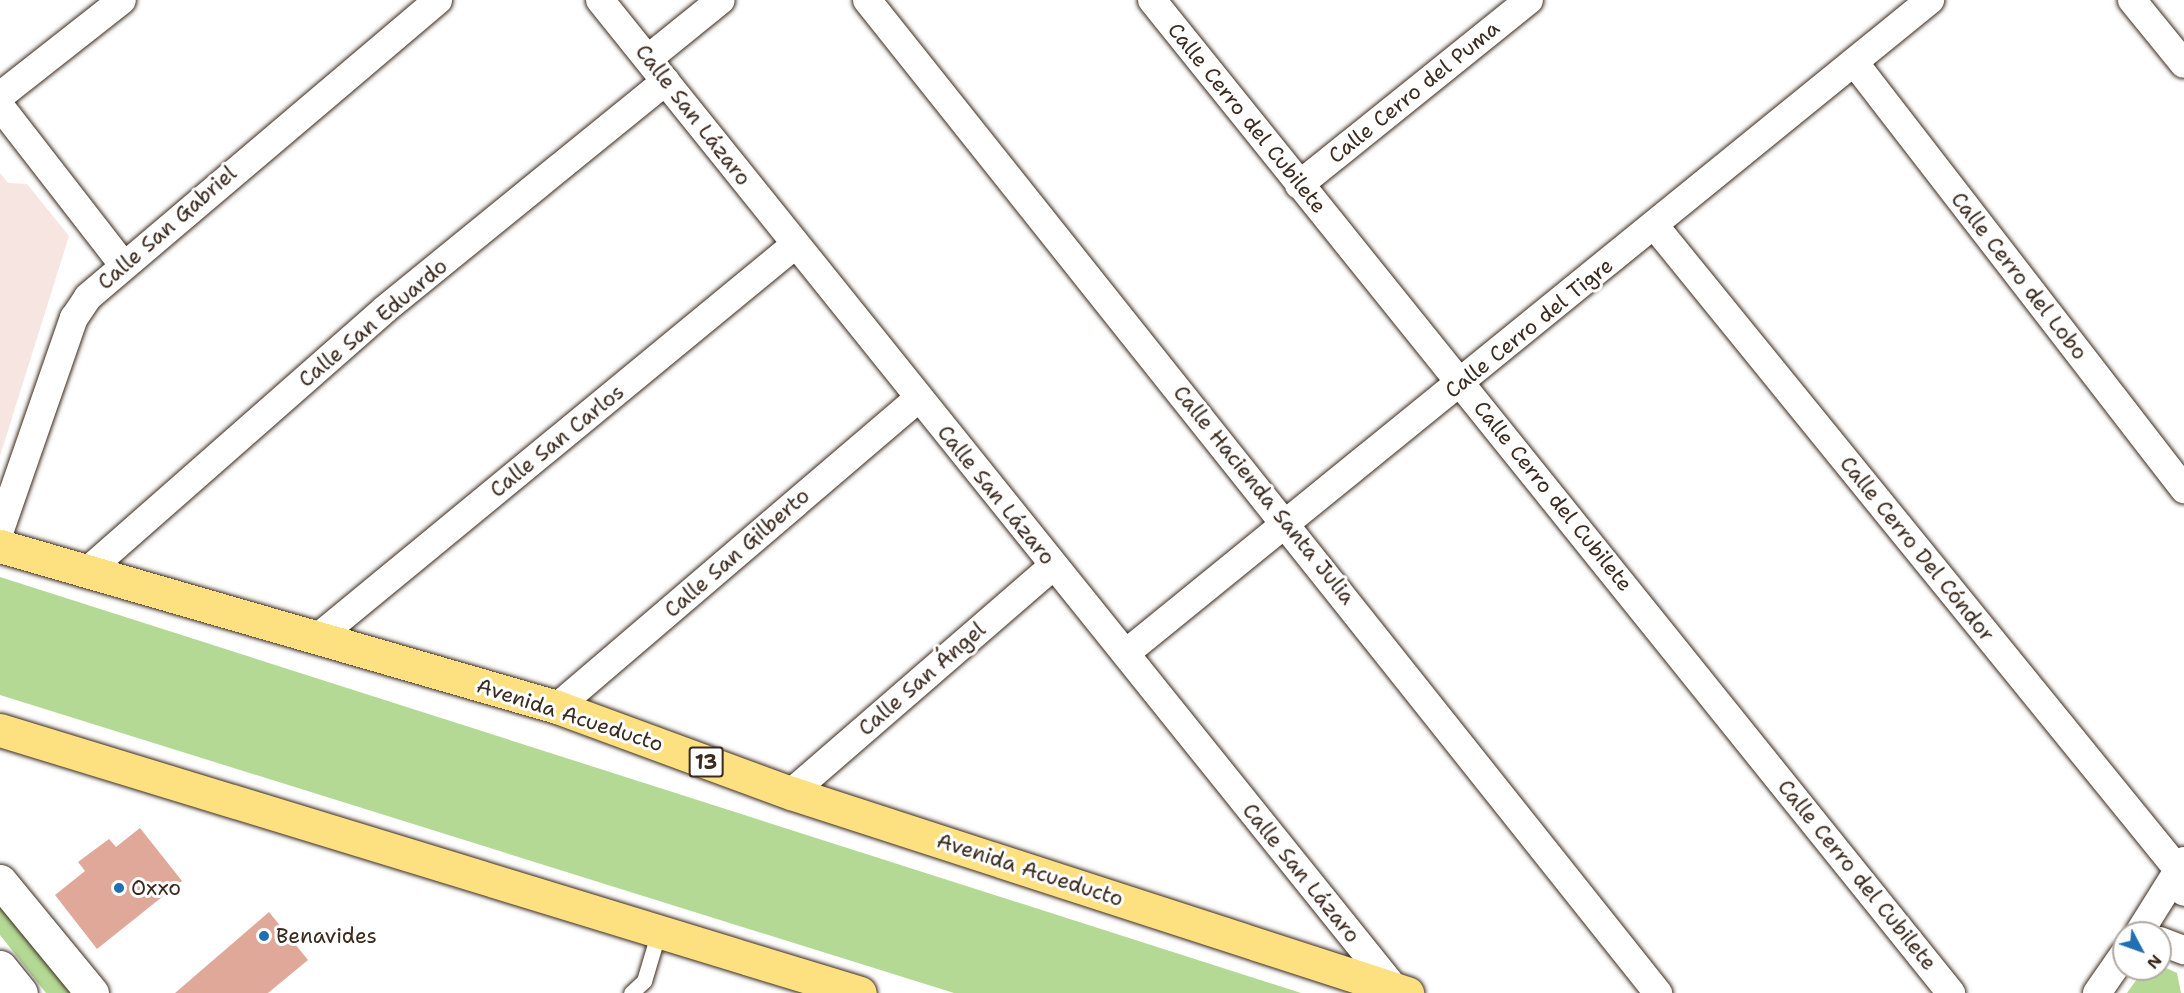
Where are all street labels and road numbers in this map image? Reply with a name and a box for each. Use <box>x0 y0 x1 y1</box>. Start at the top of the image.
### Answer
street label: Calle Cerro del Puma <box>1324 15 1504 169</box>
street label: Calle Cerro del Cubilete <box>1162 18 1332 218</box>
street label: Calle San Lázaro <box>630 39 756 191</box>
street label: Calle San Gabriel <box>93 161 241 295</box>
street label: Calle Cerro del Lobo <box>1946 187 2092 365</box>
street label: Calle San Eduardo <box>293 253 453 393</box>
street label: Calle Cerro del Tigre <box>1440 253 1618 403</box>
street label: Calle San Carlos <box>485 379 629 503</box>
street label: Calle Hacienda Santa Julia <box>1168 380 1360 610</box>
street label: Calle Cerro del Cubilete <box>1468 396 1638 596</box>
street label: Calle San Lázaro <box>932 420 1060 570</box>
street label: Calle Cerro Del Cóndor <box>1834 451 2000 647</box>
street label: Calle San Gilberto <box>659 483 815 623</box>
street label: Calle San Ángel <box>853 617 991 741</box>
street label: Avenida Acueducto <box>474 673 666 757</box>
road number: 13 <box>688 745 724 779</box>
street label: Calle Cerro del Cubilete <box>1772 775 1942 975</box>
street label: Calle San Lázaro <box>1237 798 1365 948</box>
street label: Avenida Acueducto <box>934 828 1126 912</box>

